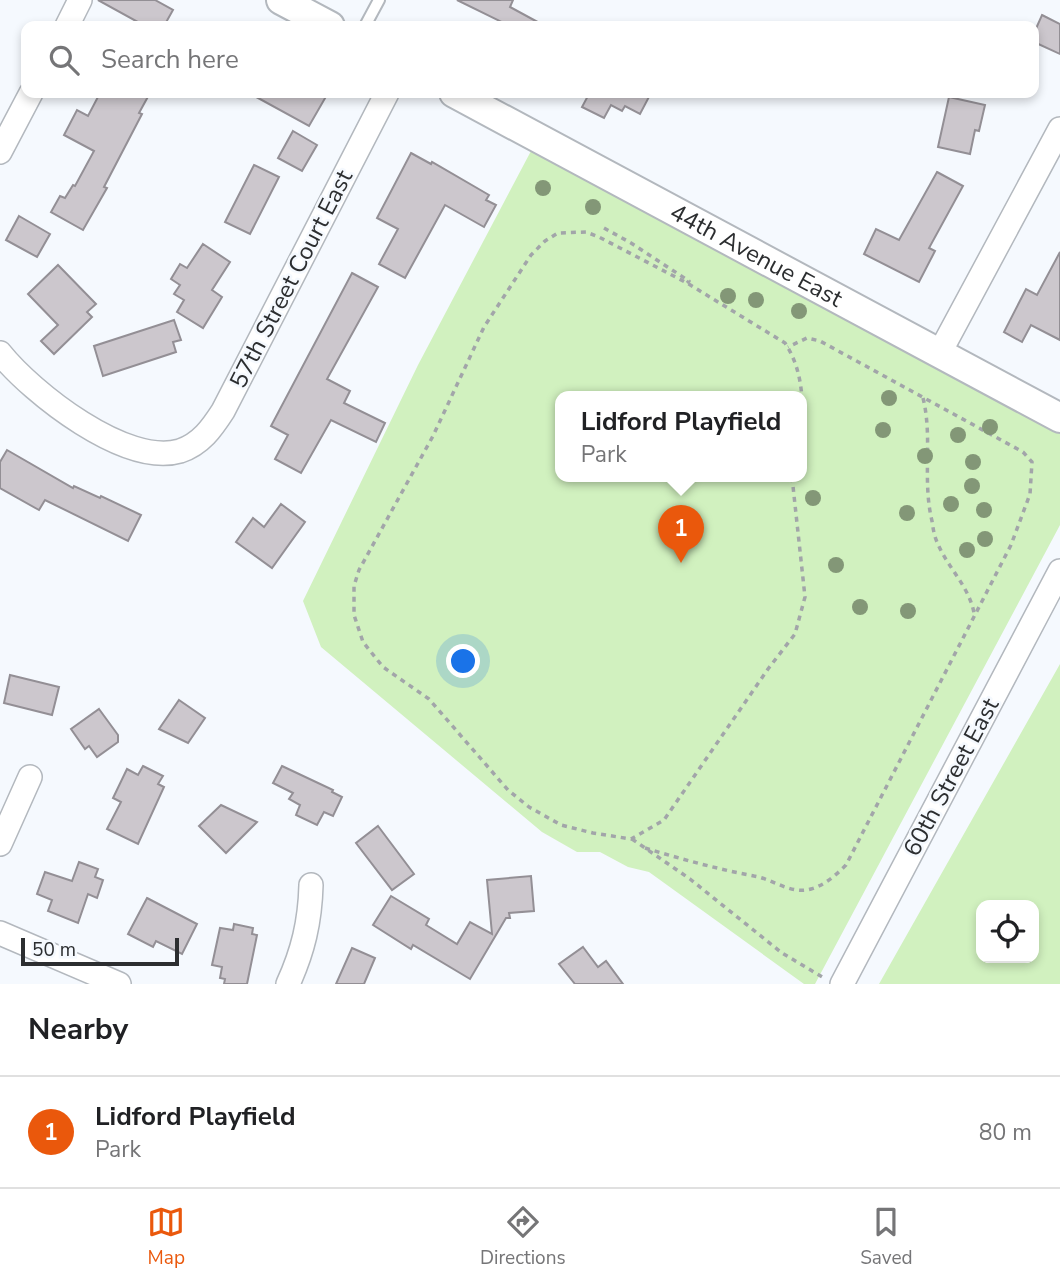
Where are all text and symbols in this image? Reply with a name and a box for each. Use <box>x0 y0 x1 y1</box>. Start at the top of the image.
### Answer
search box <box>21 21 1039 98</box>
icon: search <box>45 41 83 79</box>
text: Search here <box>101 42 239 77</box>
street label: 57th Street Court East <box>222 164 360 394</box>
street label: 44th Avenue East <box>664 196 849 315</box>
popup <box>555 391 807 482</box>
text: Lidford Playfield <box>581 404 781 439</box>
text: Park <box>581 439 627 470</box>
pin: 1 <box>658 505 704 563</box>
your location <box>446 644 480 678</box>
street label: 60th Street East <box>896 692 1006 862</box>
map controls <box>976 900 1039 963</box>
button: locate <box>976 900 1039 963</box>
scale bar <box>21 935 178 967</box>
text: 50 m <box>32 937 76 963</box>
text: Nearby <box>28 1009 128 1050</box>
text: Lidford Playfield <box>95 1099 296 1134</box>
text: 1 <box>44 1117 58 1148</box>
text: 80 m <box>979 1117 1032 1148</box>
text: Park <box>95 1134 141 1165</box>
tab: Map <box>147 1203 185 1271</box>
tab: Directions <box>480 1203 566 1271</box>
tab: Saved <box>860 1203 913 1271</box>

